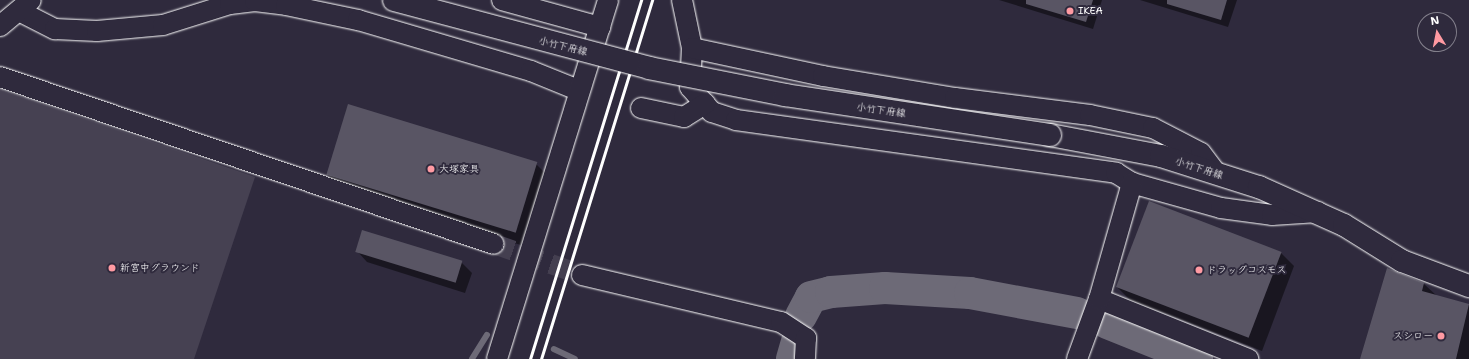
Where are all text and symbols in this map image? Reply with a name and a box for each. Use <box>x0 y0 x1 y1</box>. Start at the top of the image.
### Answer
place label: IKEA <box>1078 5 1103 17</box>
marker: IKEA <box>1065 6 1075 16</box>
north arrow <box>1417 12 1457 52</box>
text: N <box>1429 13 1441 29</box>
street label: 小竹下府線 <box>537 34 589 58</box>
street label: 小竹下府線 <box>855 101 907 119</box>
street label: 小竹下府線 <box>1173 155 1225 181</box>
place label: 大塚家具 <box>439 163 479 175</box>
marker: 大塚家具 <box>426 164 436 174</box>
place label: 新宮中グラウンド <box>120 262 200 274</box>
marker: 新宮中グラウンド <box>107 263 117 273</box>
place label: ドラッグコスモス <box>1207 264 1287 276</box>
marker: ドラッグコスモス <box>1194 265 1204 275</box>
place label: スシロー <box>1393 330 1433 342</box>
marker: スシロー <box>1436 331 1446 341</box>

